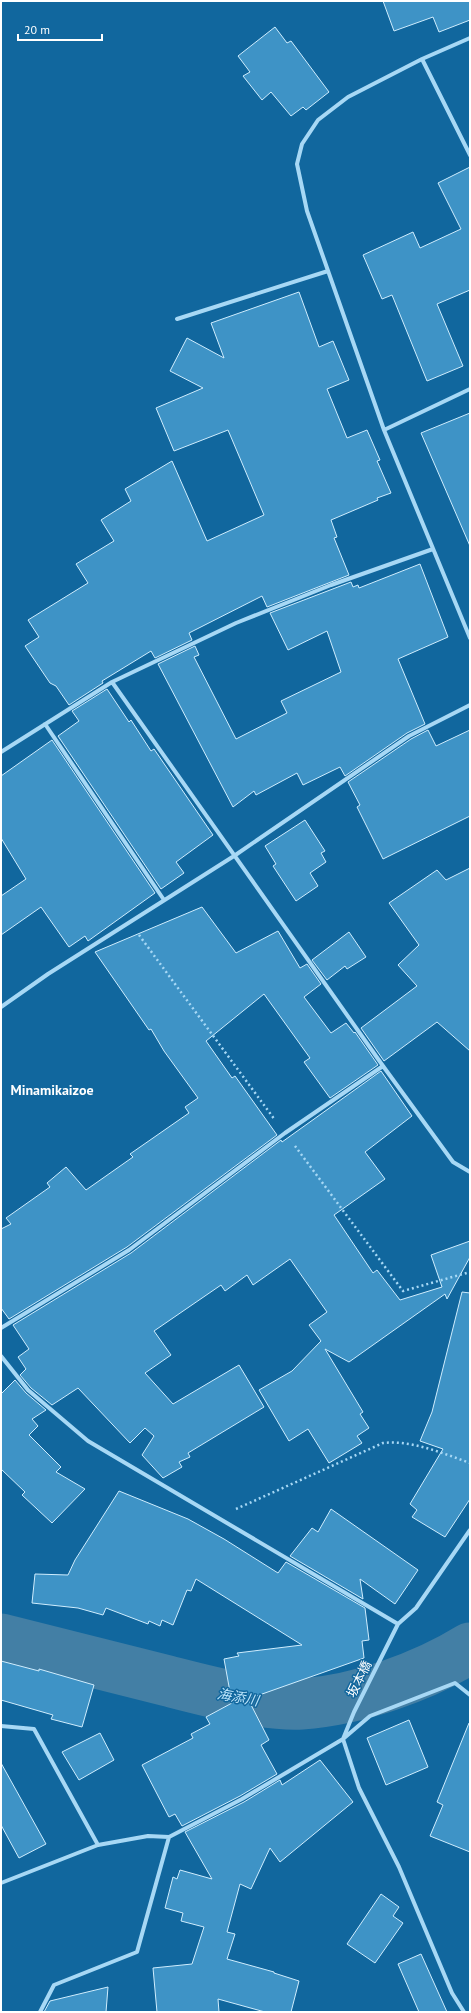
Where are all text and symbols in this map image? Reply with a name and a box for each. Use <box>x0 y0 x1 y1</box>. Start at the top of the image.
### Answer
scale bar <box>18 16 102 42</box>
text: 20 m <box>24 22 50 37</box>
district label: Minamikaizoe <box>10 1081 94 1099</box>
street label: 坂本橋 <box>343 1658 375 1700</box>
water label: 海添川 <box>216 1684 262 1710</box>

